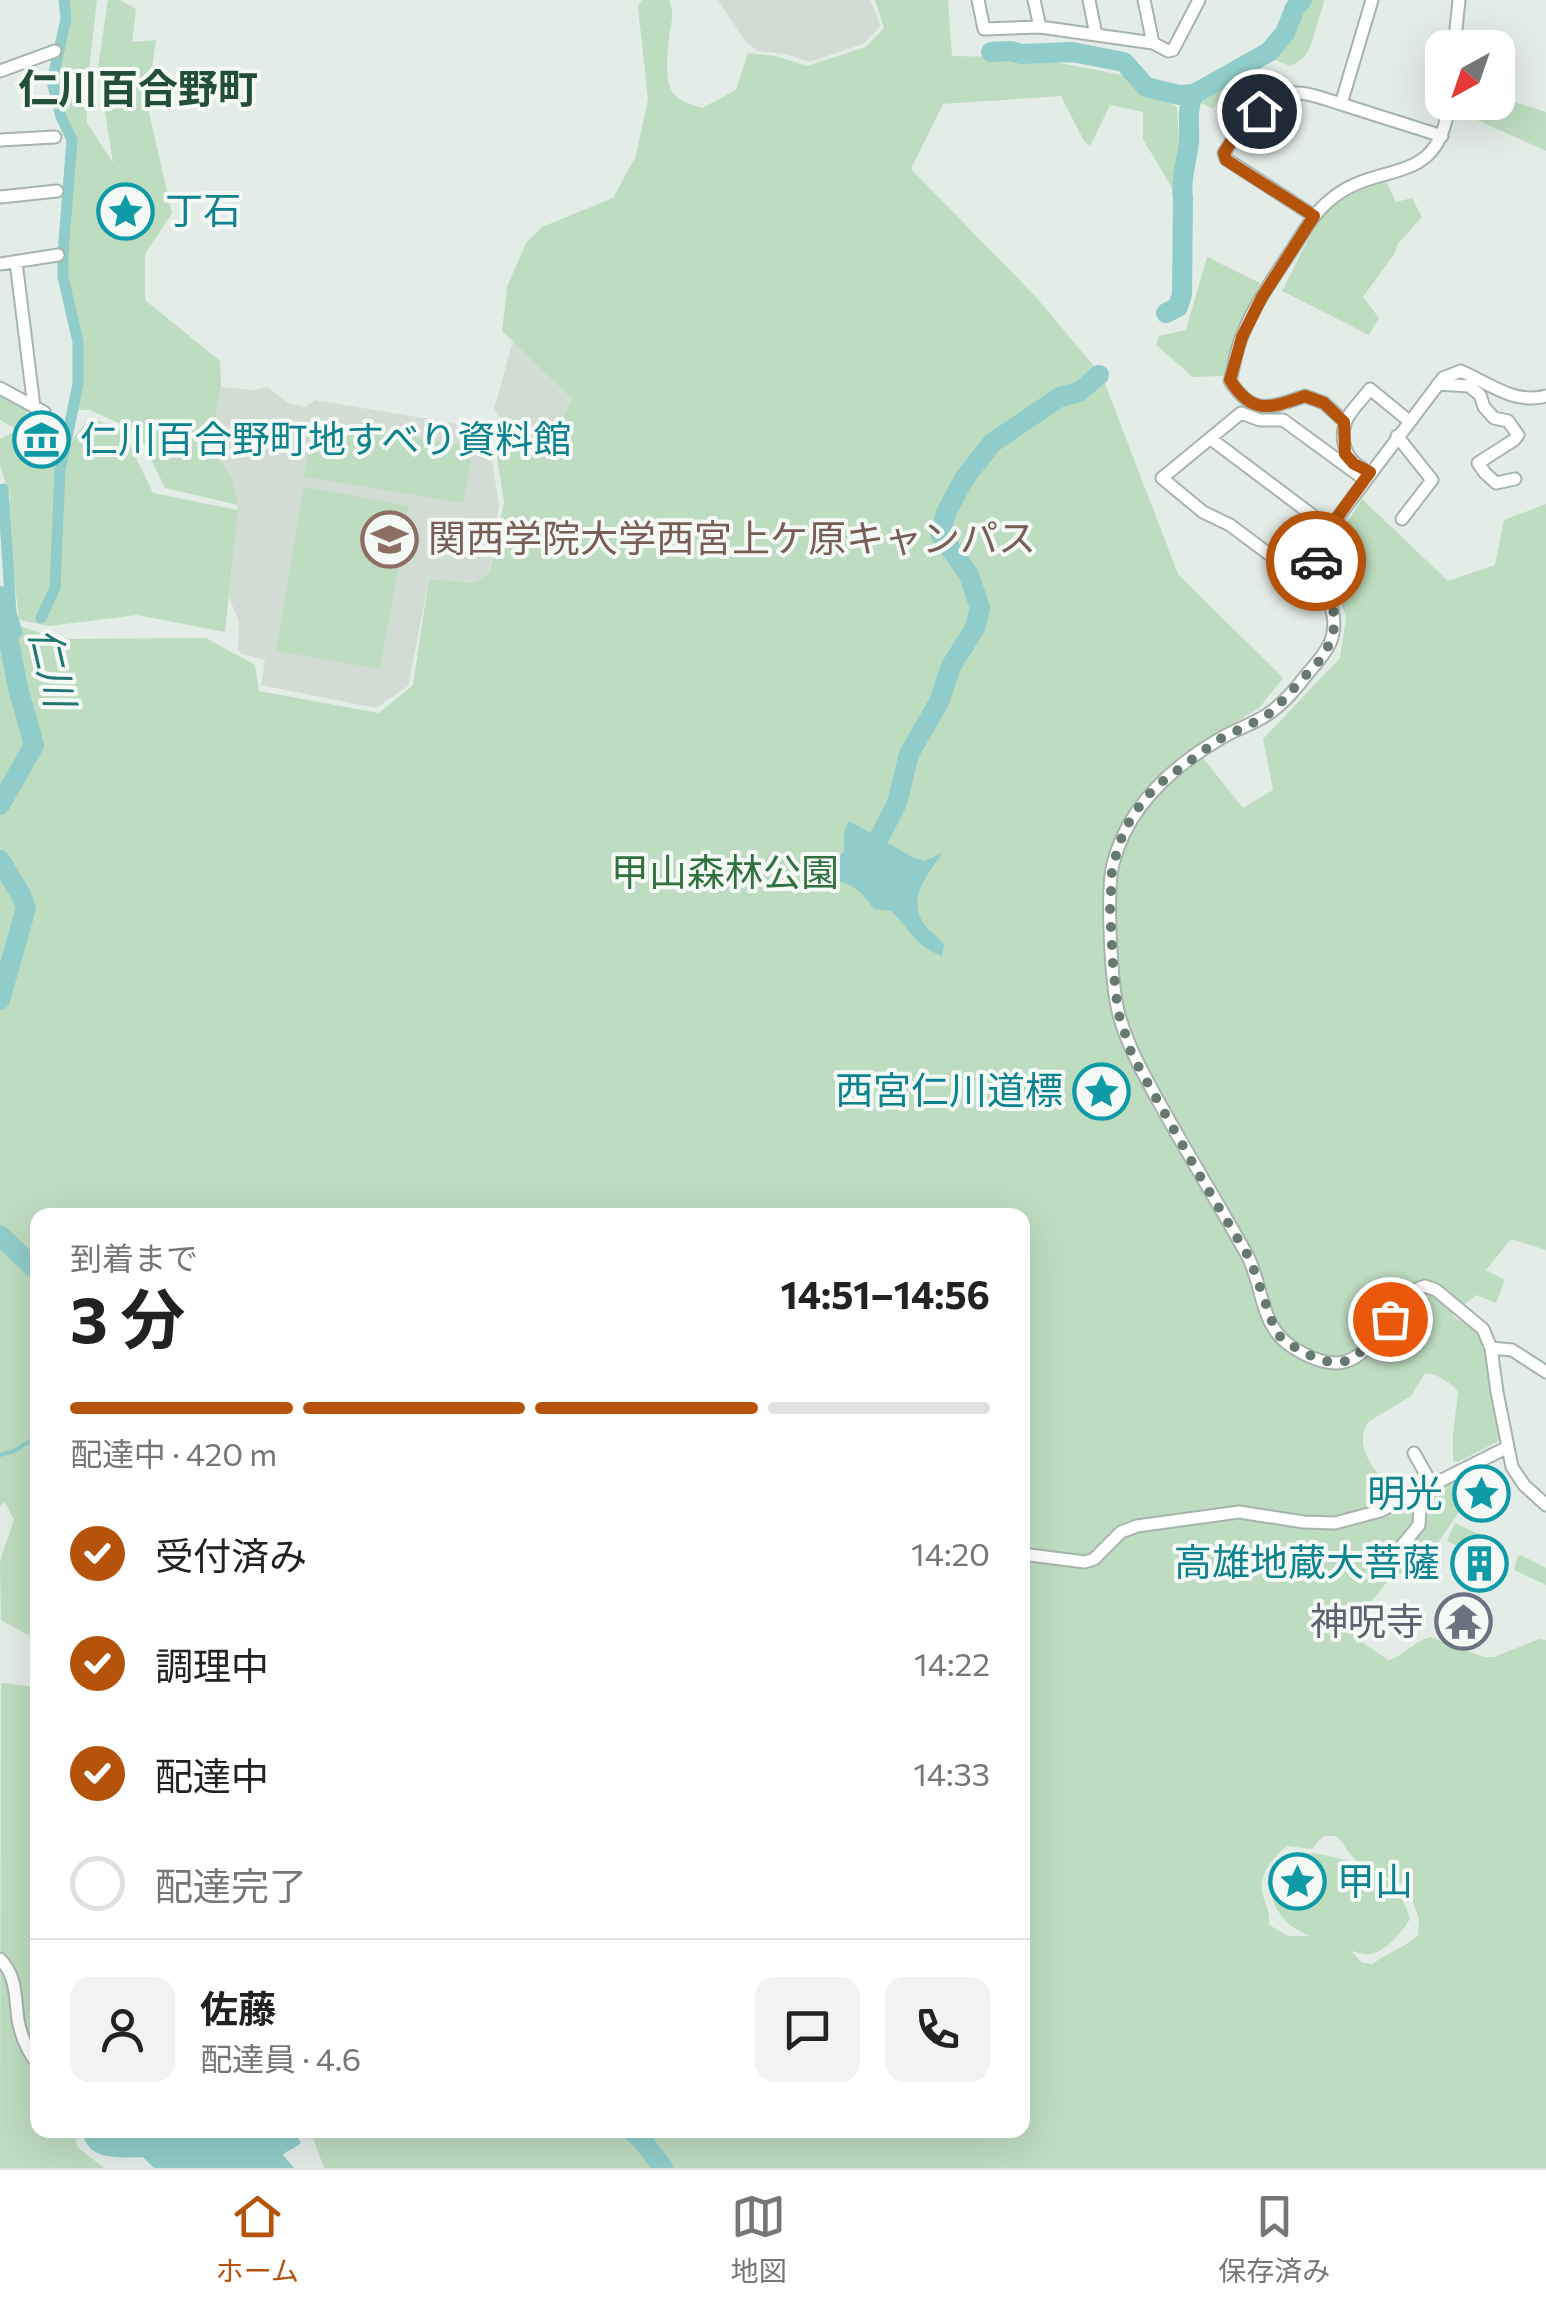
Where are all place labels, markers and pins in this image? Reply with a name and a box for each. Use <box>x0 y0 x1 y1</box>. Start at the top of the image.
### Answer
pin <box>1217 69 1302 154</box>
place icon: 丁石 <box>96 181 156 241</box>
place label: 丁石 <box>165 185 241 232</box>
museum icon: 仁川百合野町地すべり資料館 <box>11 410 71 470</box>
place label: 仁川百合野町地すべり資料館 <box>80 414 571 461</box>
school or university icon: 関西学院大学西宮上ケ原キャンパス <box>359 509 419 569</box>
place label: 関西学院大学西宮上ケ原キャンパス <box>428 513 1036 560</box>
place icon: 西宮仁川道標 <box>1072 1061 1132 1121</box>
place label: 西宮仁川道標 <box>835 1065 1063 1112</box>
pin <box>1348 1277 1433 1362</box>
place icon: 明光 <box>1452 1464 1512 1524</box>
place label: 明光 <box>1367 1468 1443 1515</box>
building icon: 高雄地蔵大菩薩 <box>1449 1533 1509 1593</box>
place label: 高雄地蔵大菩薩 <box>1174 1537 1440 1584</box>
temple icon: 神呪寺 <box>1433 1592 1493 1652</box>
place label: 神呪寺 <box>1310 1596 1424 1643</box>
place icon: 甲山 <box>1268 1852 1328 1912</box>
place label: 甲山 <box>1337 1856 1413 1903</box>

